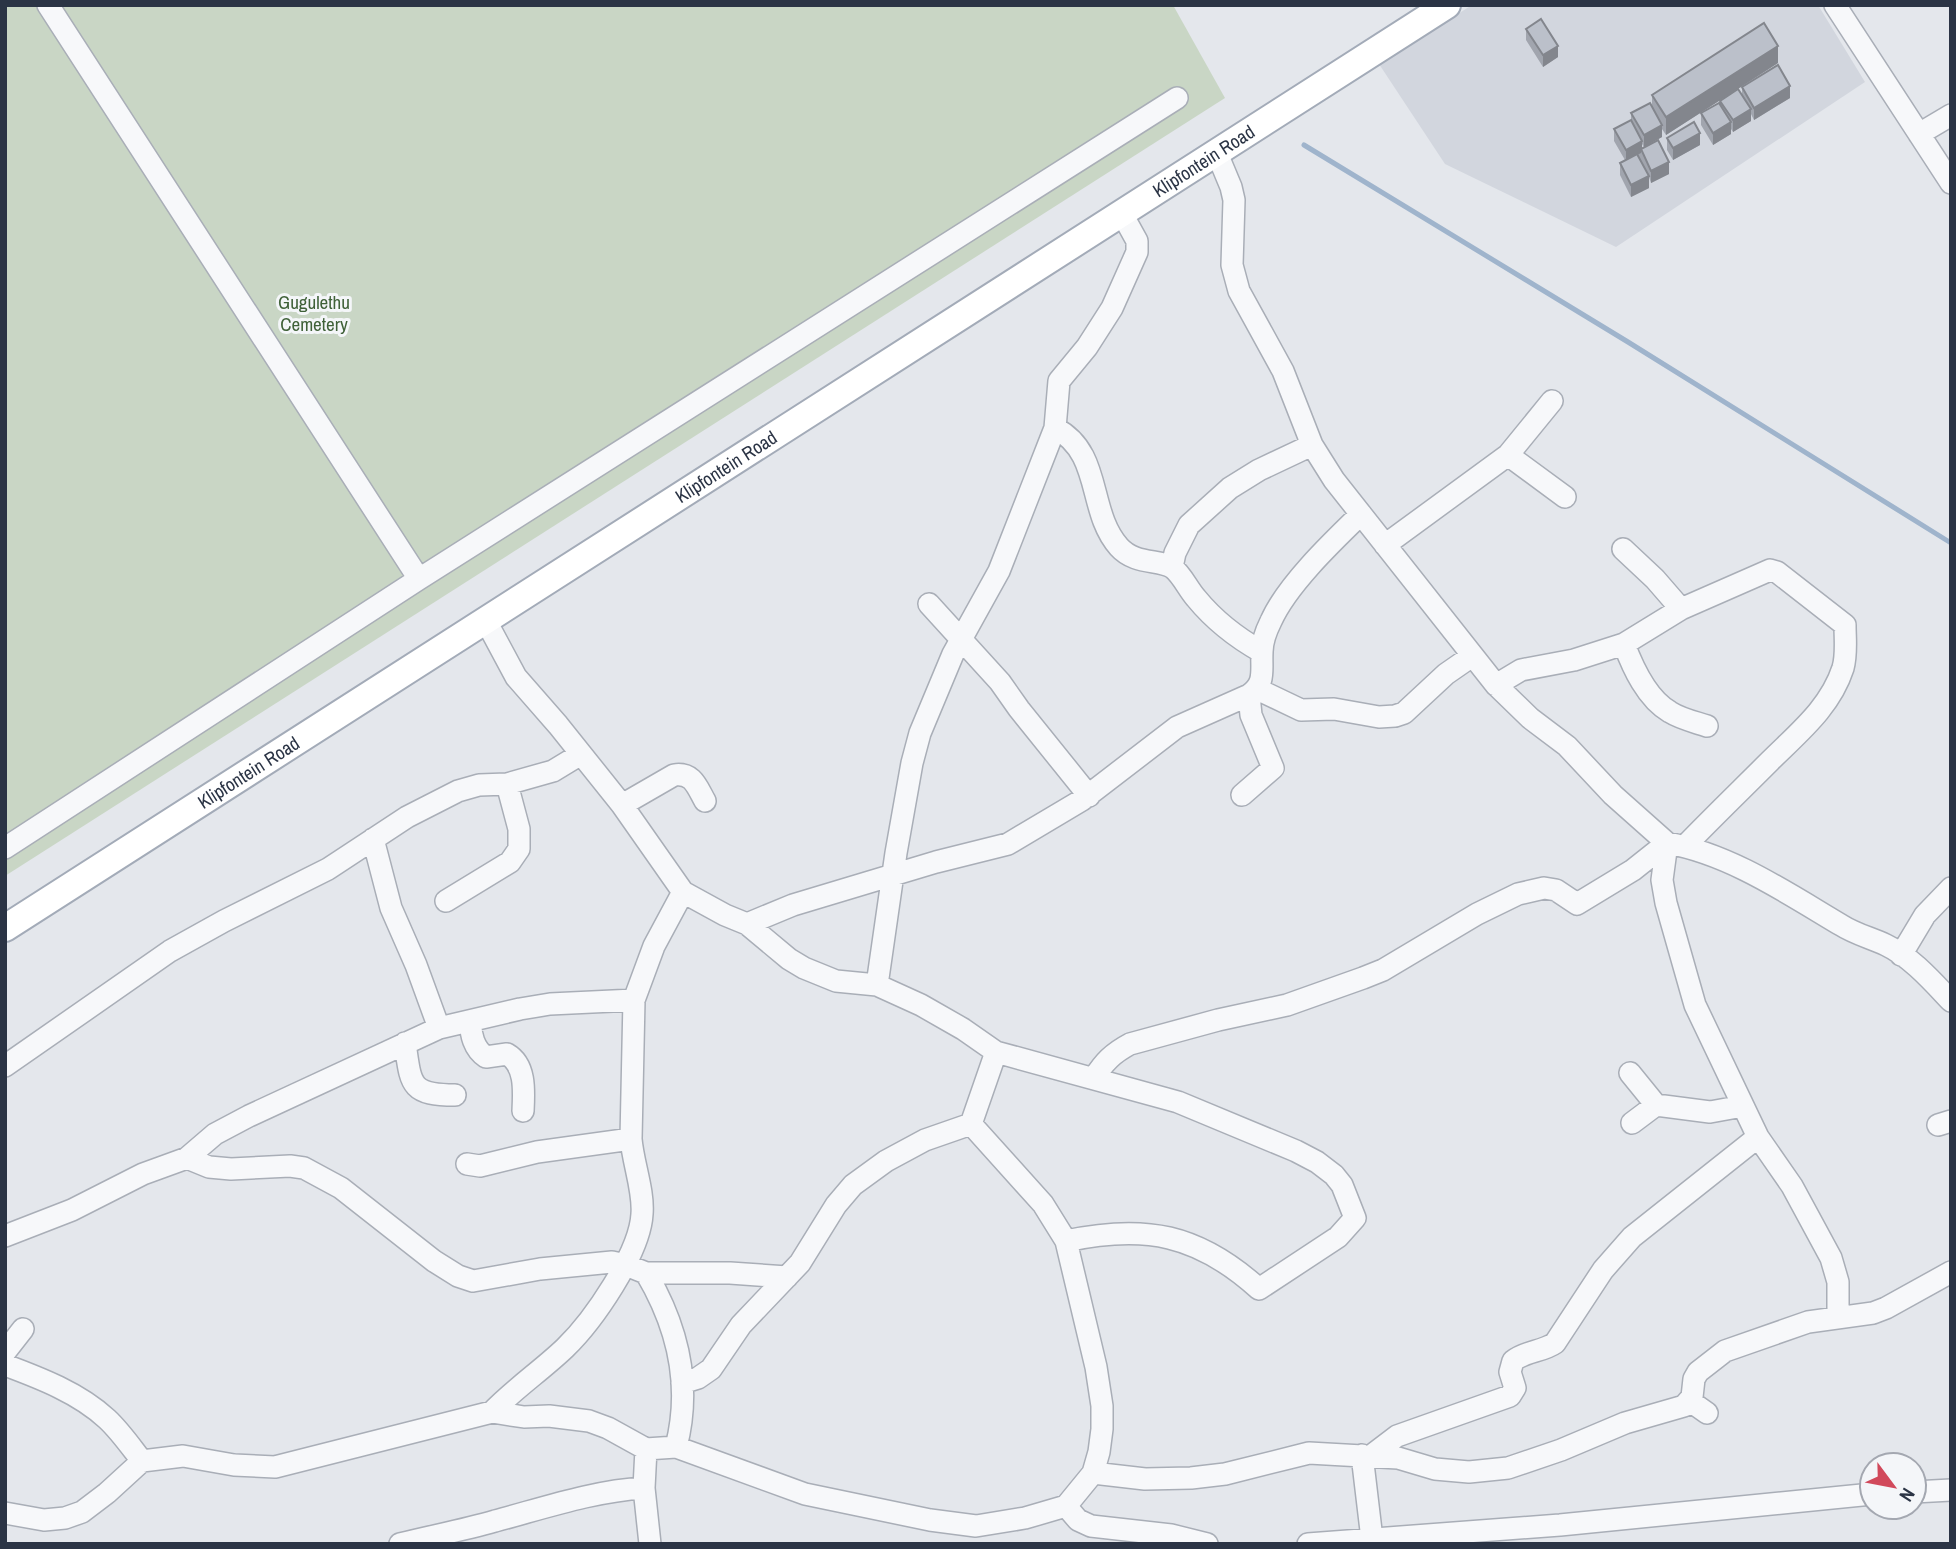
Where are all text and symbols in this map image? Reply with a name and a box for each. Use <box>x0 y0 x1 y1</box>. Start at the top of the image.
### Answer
street label: Klipfontein Road <box>1148 119 1259 203</box>
park label: Gugulethu Cemetery <box>278 289 350 337</box>
street label: Klipfontein Road <box>670 424 782 509</box>
street label: Klipfontein Road <box>192 730 304 814</box>
north arrow <box>1858 1451 1928 1521</box>
text: N <box>1893 1483 1921 1507</box>

